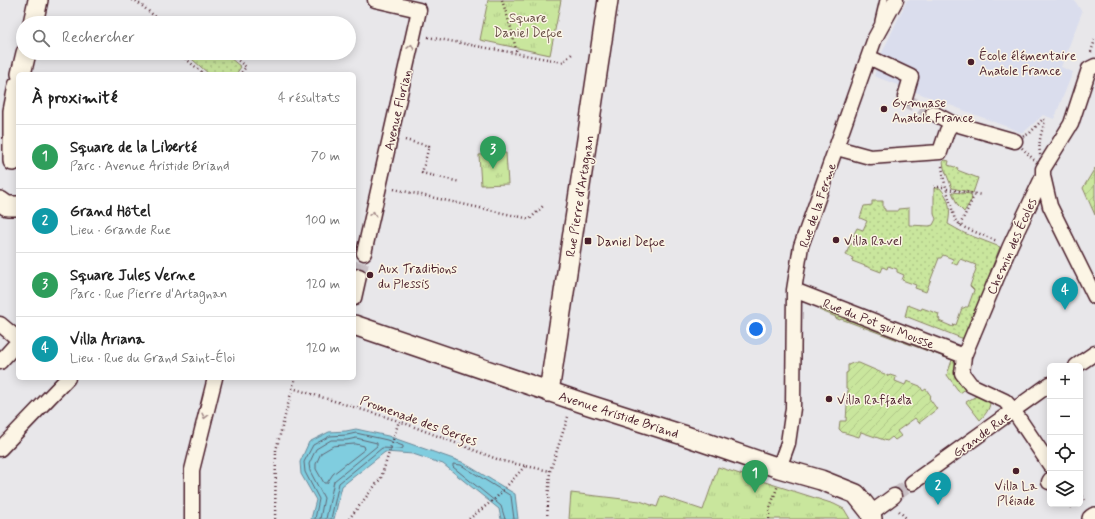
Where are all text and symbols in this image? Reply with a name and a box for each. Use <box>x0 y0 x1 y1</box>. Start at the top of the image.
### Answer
park label: Square Daniel Defoe <box>494 10 562 44</box>
search box <box>16 16 356 60</box>
icon: search <box>30 27 52 49</box>
text: Rechercher <box>62 28 135 48</box>
one-way arrow <box>407 44 415 50</box>
place label: École élémentaire Anatole France <box>979 47 1076 80</box>
marker: École élémentaire Anatole France <box>966 57 976 67</box>
street label: Avenue Florian <box>381 68 416 152</box>
text: À proximité <box>32 87 117 109</box>
text: 4 résultats <box>278 90 340 107</box>
place label: Gymnase Anatole France <box>892 95 974 127</box>
marker: Gymnase Anatole France <box>879 104 889 114</box>
street label: Rue Pierre d'Artagnan <box>562 134 599 258</box>
pin: 3 <box>480 136 506 169</box>
text: Square de la Liberté <box>70 138 197 158</box>
text: 1 <box>42 148 48 165</box>
text: 70 m <box>311 148 340 165</box>
text: Parc · Avenue Aristide Briand <box>70 158 230 175</box>
street label: Rue de la Ferme <box>796 161 841 250</box>
street label: Chemin des Écoles <box>983 195 1041 298</box>
text: Grand Hôtel <box>70 202 151 222</box>
one-way arrow <box>368 211 376 218</box>
text: 2 <box>42 212 48 229</box>
text: 100 m <box>305 212 340 229</box>
text: Lieu · Grande Rue <box>70 222 171 239</box>
place label: Villa Ravel <box>844 233 902 250</box>
place label: Daniel Defoe <box>596 234 665 253</box>
marker: Villa Ravel <box>831 235 841 245</box>
marker: Daniel Defoe <box>583 236 593 246</box>
place label: Aux Traditions du Plessis <box>378 261 457 293</box>
text: Square Jules Verne <box>70 266 195 286</box>
marker: Aux Traditions du Plessis <box>365 270 375 280</box>
text: 3 <box>42 276 48 293</box>
text: 120 m <box>306 276 340 293</box>
pin: 4 <box>1052 277 1078 310</box>
text: Parc · Rue Pierre d'Artagnan <box>70 286 227 303</box>
street label: Rue du Pot qui Mousse <box>820 295 937 353</box>
your location <box>746 319 766 339</box>
text: Villa Ariana <box>70 330 144 350</box>
text: 4 <box>41 340 49 357</box>
text: 120 m <box>306 340 340 357</box>
text: Lieu · Rue du Grand Saint-Éloi <box>70 350 235 367</box>
map controls <box>1047 363 1083 507</box>
button: + <box>1047 363 1083 399</box>
street label: Avenue Aristide Briand <box>556 388 681 443</box>
street label: Promenade des Berges <box>357 392 479 452</box>
place label: Villa Raffaëla <box>837 392 912 409</box>
marker: Villa Raffaëla <box>824 394 834 404</box>
button: − <box>1047 399 1083 435</box>
street label: Grande Rue <box>950 409 1014 462</box>
one-way arrow <box>202 413 210 419</box>
button: locate <box>1047 435 1083 471</box>
pin: 1 <box>742 460 768 493</box>
marker: Villa La Pléiade <box>1011 466 1021 476</box>
button: layers <box>1047 471 1083 507</box>
pin: 2 <box>925 472 951 505</box>
place label: Villa La Pléiade <box>995 478 1038 510</box>

